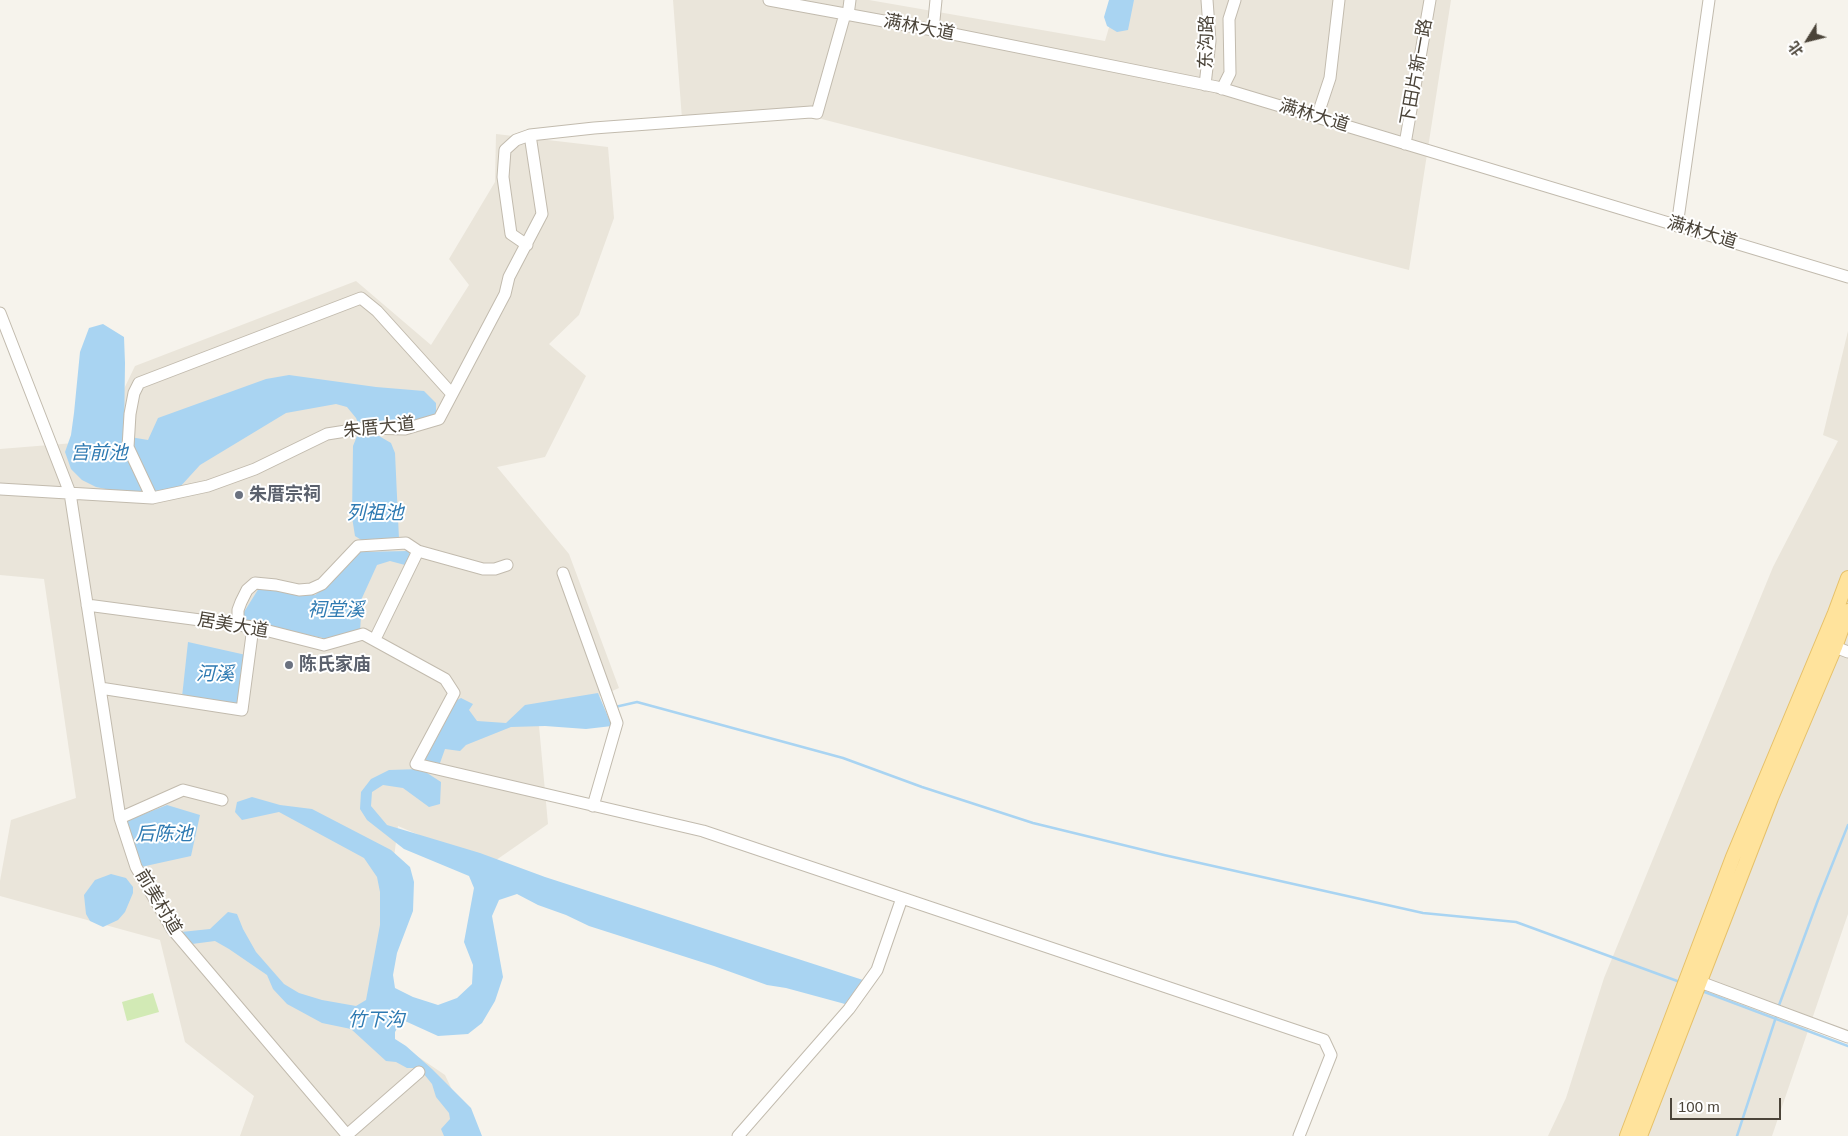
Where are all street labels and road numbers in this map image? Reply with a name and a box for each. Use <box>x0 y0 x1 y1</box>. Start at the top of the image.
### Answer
street label: 满林大道 <box>882 11 956 45</box>
street label: 东沟路 <box>1196 15 1218 69</box>
street label: 下田片新一路 <box>1397 17 1437 127</box>
street label: 满林大道 <box>1276 95 1352 137</box>
street label: 满林大道 <box>1664 212 1740 254</box>
street label: 朱厝大道 <box>342 413 416 443</box>
street label: 居美大道 <box>196 609 270 643</box>
street label: 前美村道 <box>130 866 186 938</box>

